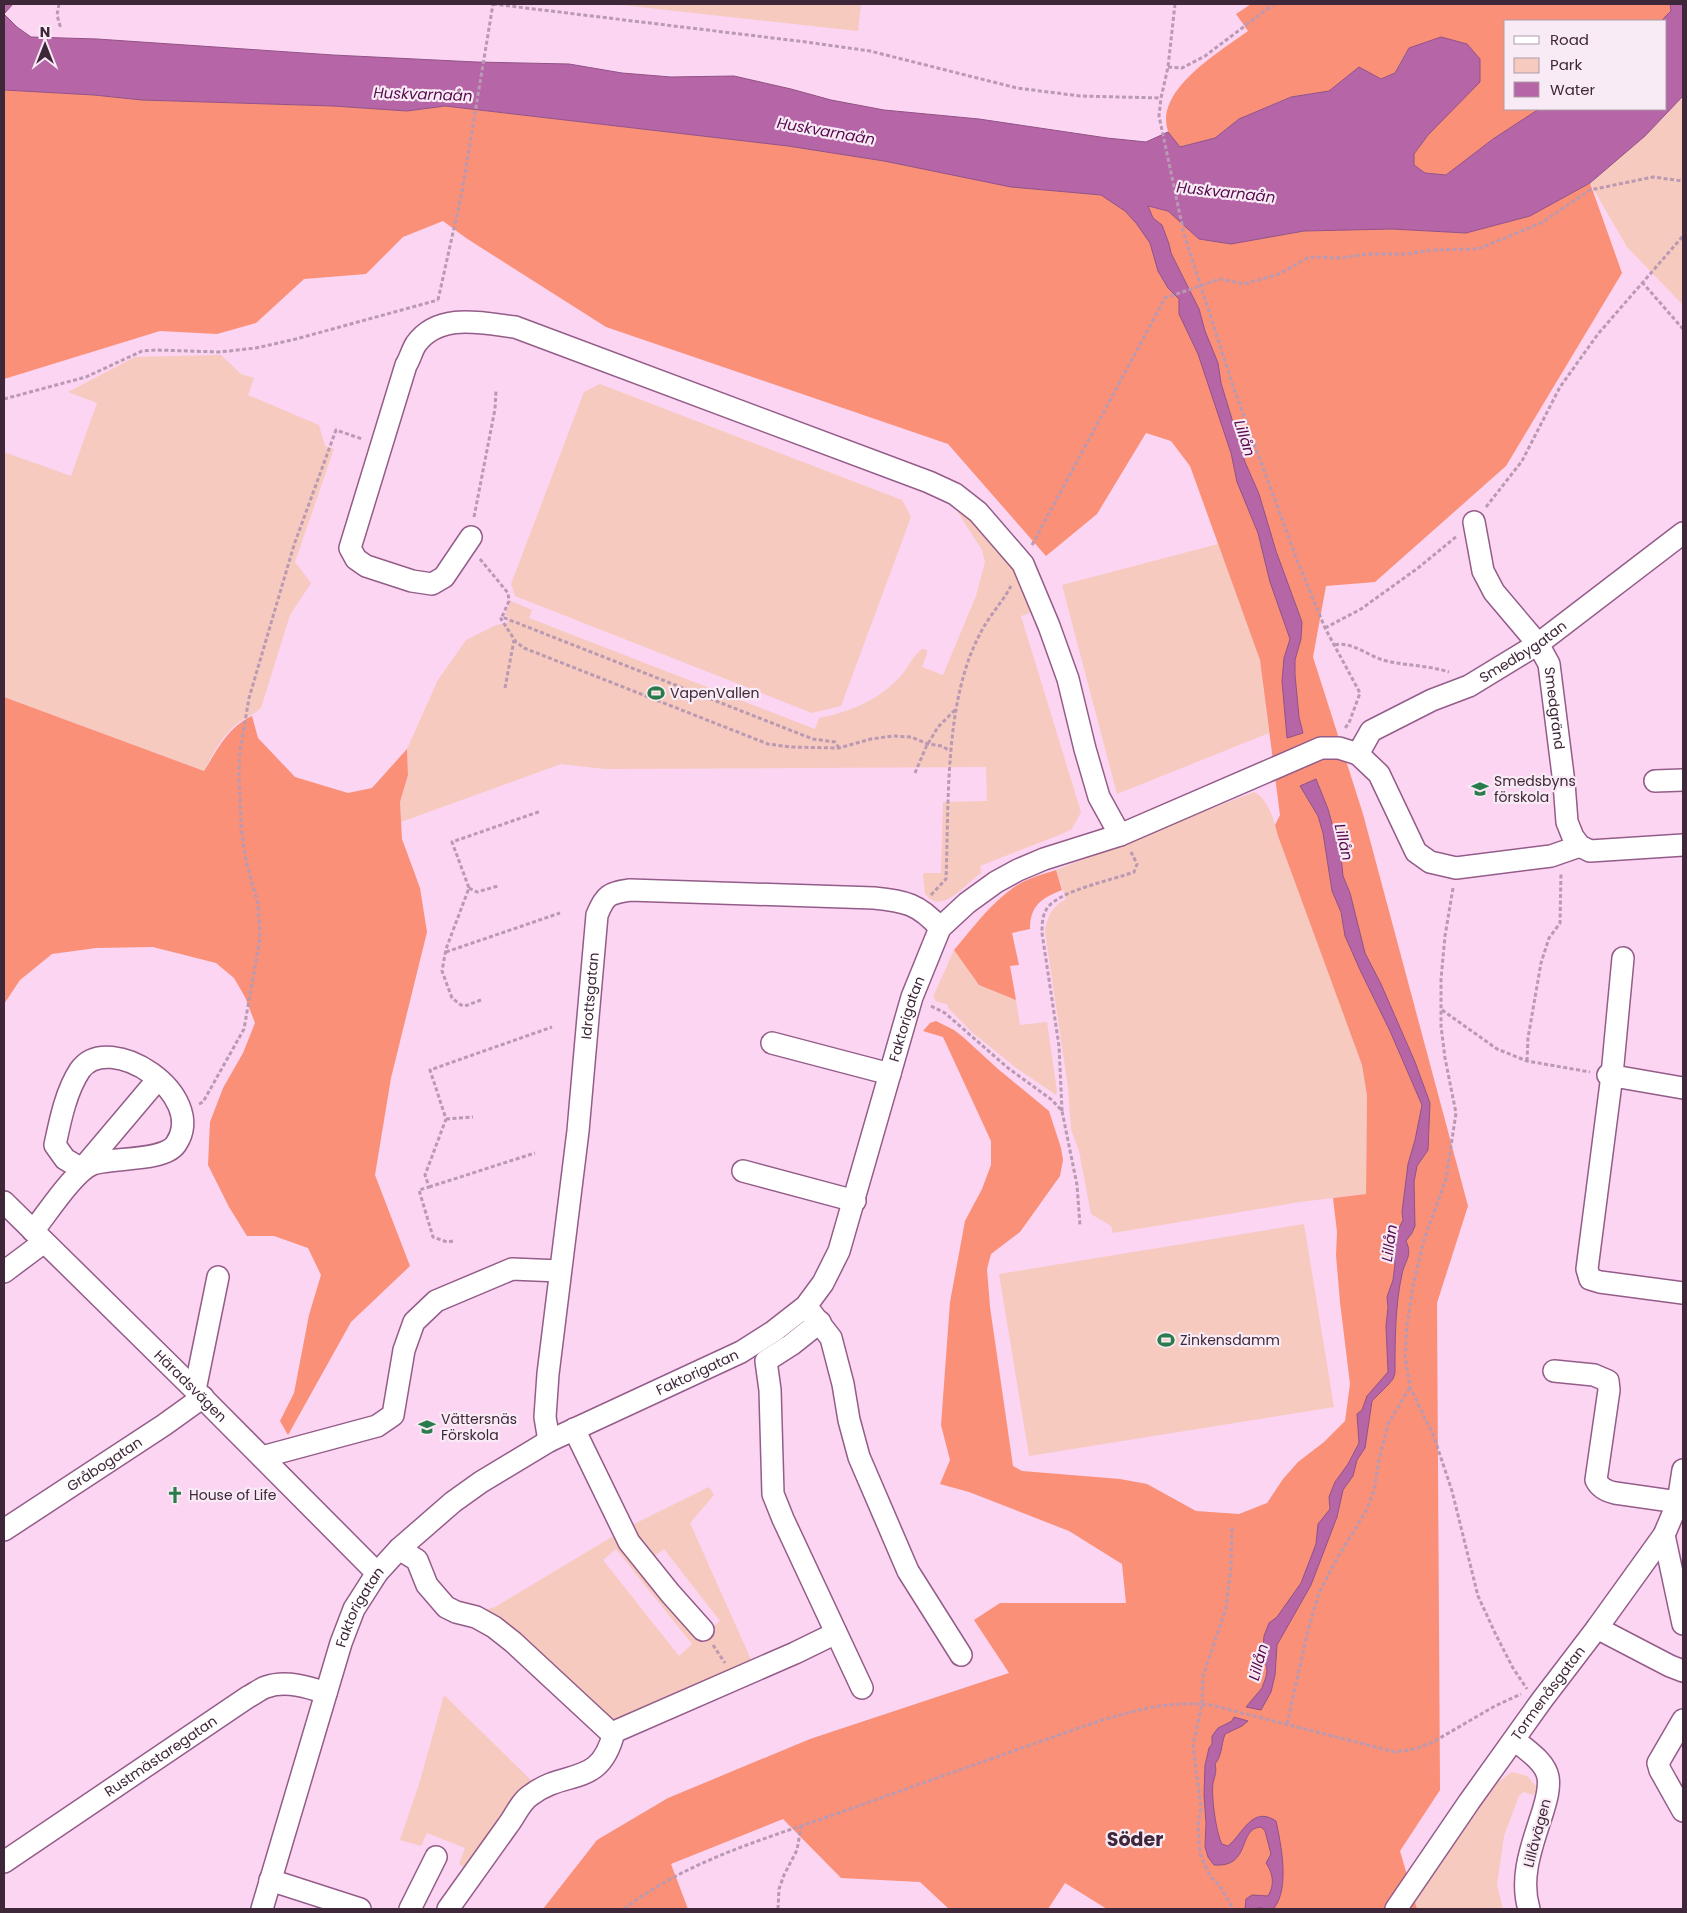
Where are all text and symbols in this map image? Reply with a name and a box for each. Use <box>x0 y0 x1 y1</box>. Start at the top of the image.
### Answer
north arrow <box>20 20 70 70</box>
legend <box>1504 20 1667 110</box>
text: N <box>40 22 50 42</box>
text: Road <box>1550 29 1589 50</box>
text: Park <box>1550 54 1582 75</box>
text: Water <box>1550 79 1596 100</box>
water label: Huskvarnaån <box>373 82 473 106</box>
water label: Huskvarnaån <box>775 112 877 150</box>
water label: Huskvarnaån <box>1176 176 1276 208</box>
water label: Lillån <box>1229 417 1261 459</box>
street label: Smedbygatan <box>1476 616 1571 687</box>
street label: Smedgränd <box>1539 666 1570 751</box>
sports icon: VapenVallen <box>646 683 666 703</box>
place label: VapenVallen <box>670 683 760 703</box>
place label: Smedsbyns förskola <box>1494 771 1576 807</box>
school or university icon: Smedsbyns förskola <box>1470 779 1490 799</box>
water label: Lillån <box>1330 821 1358 863</box>
street label: Idrottsgatan <box>576 952 604 1040</box>
street label: Faktorigatan <box>884 973 930 1064</box>
water label: Lillån <box>1376 1223 1402 1263</box>
sports icon: Zinkensdamm <box>1156 1330 1176 1350</box>
place label: Zinkensdamm <box>1180 1330 1280 1350</box>
street label: Faktorigatan <box>653 1344 742 1400</box>
street label: Häradsvägen <box>150 1345 231 1427</box>
place label: Vättersnäs Förskola <box>441 1409 517 1445</box>
school or university icon: Vättersnäs Förskola <box>417 1417 437 1437</box>
street label: Gråbogatan <box>63 1432 146 1496</box>
church icon: House of Life <box>165 1485 185 1505</box>
place label: House of Life <box>189 1485 277 1505</box>
street label: Faktorigatan <box>330 1562 388 1650</box>
water label: Lillån <box>1243 1641 1273 1683</box>
street label: Tormenåsgatan <box>1506 1642 1590 1744</box>
street label: Rustmästaregatan <box>100 1711 221 1801</box>
street label: Lillåvägen <box>1518 1796 1556 1870</box>
district label: Söder <box>1107 1826 1163 1853</box>

